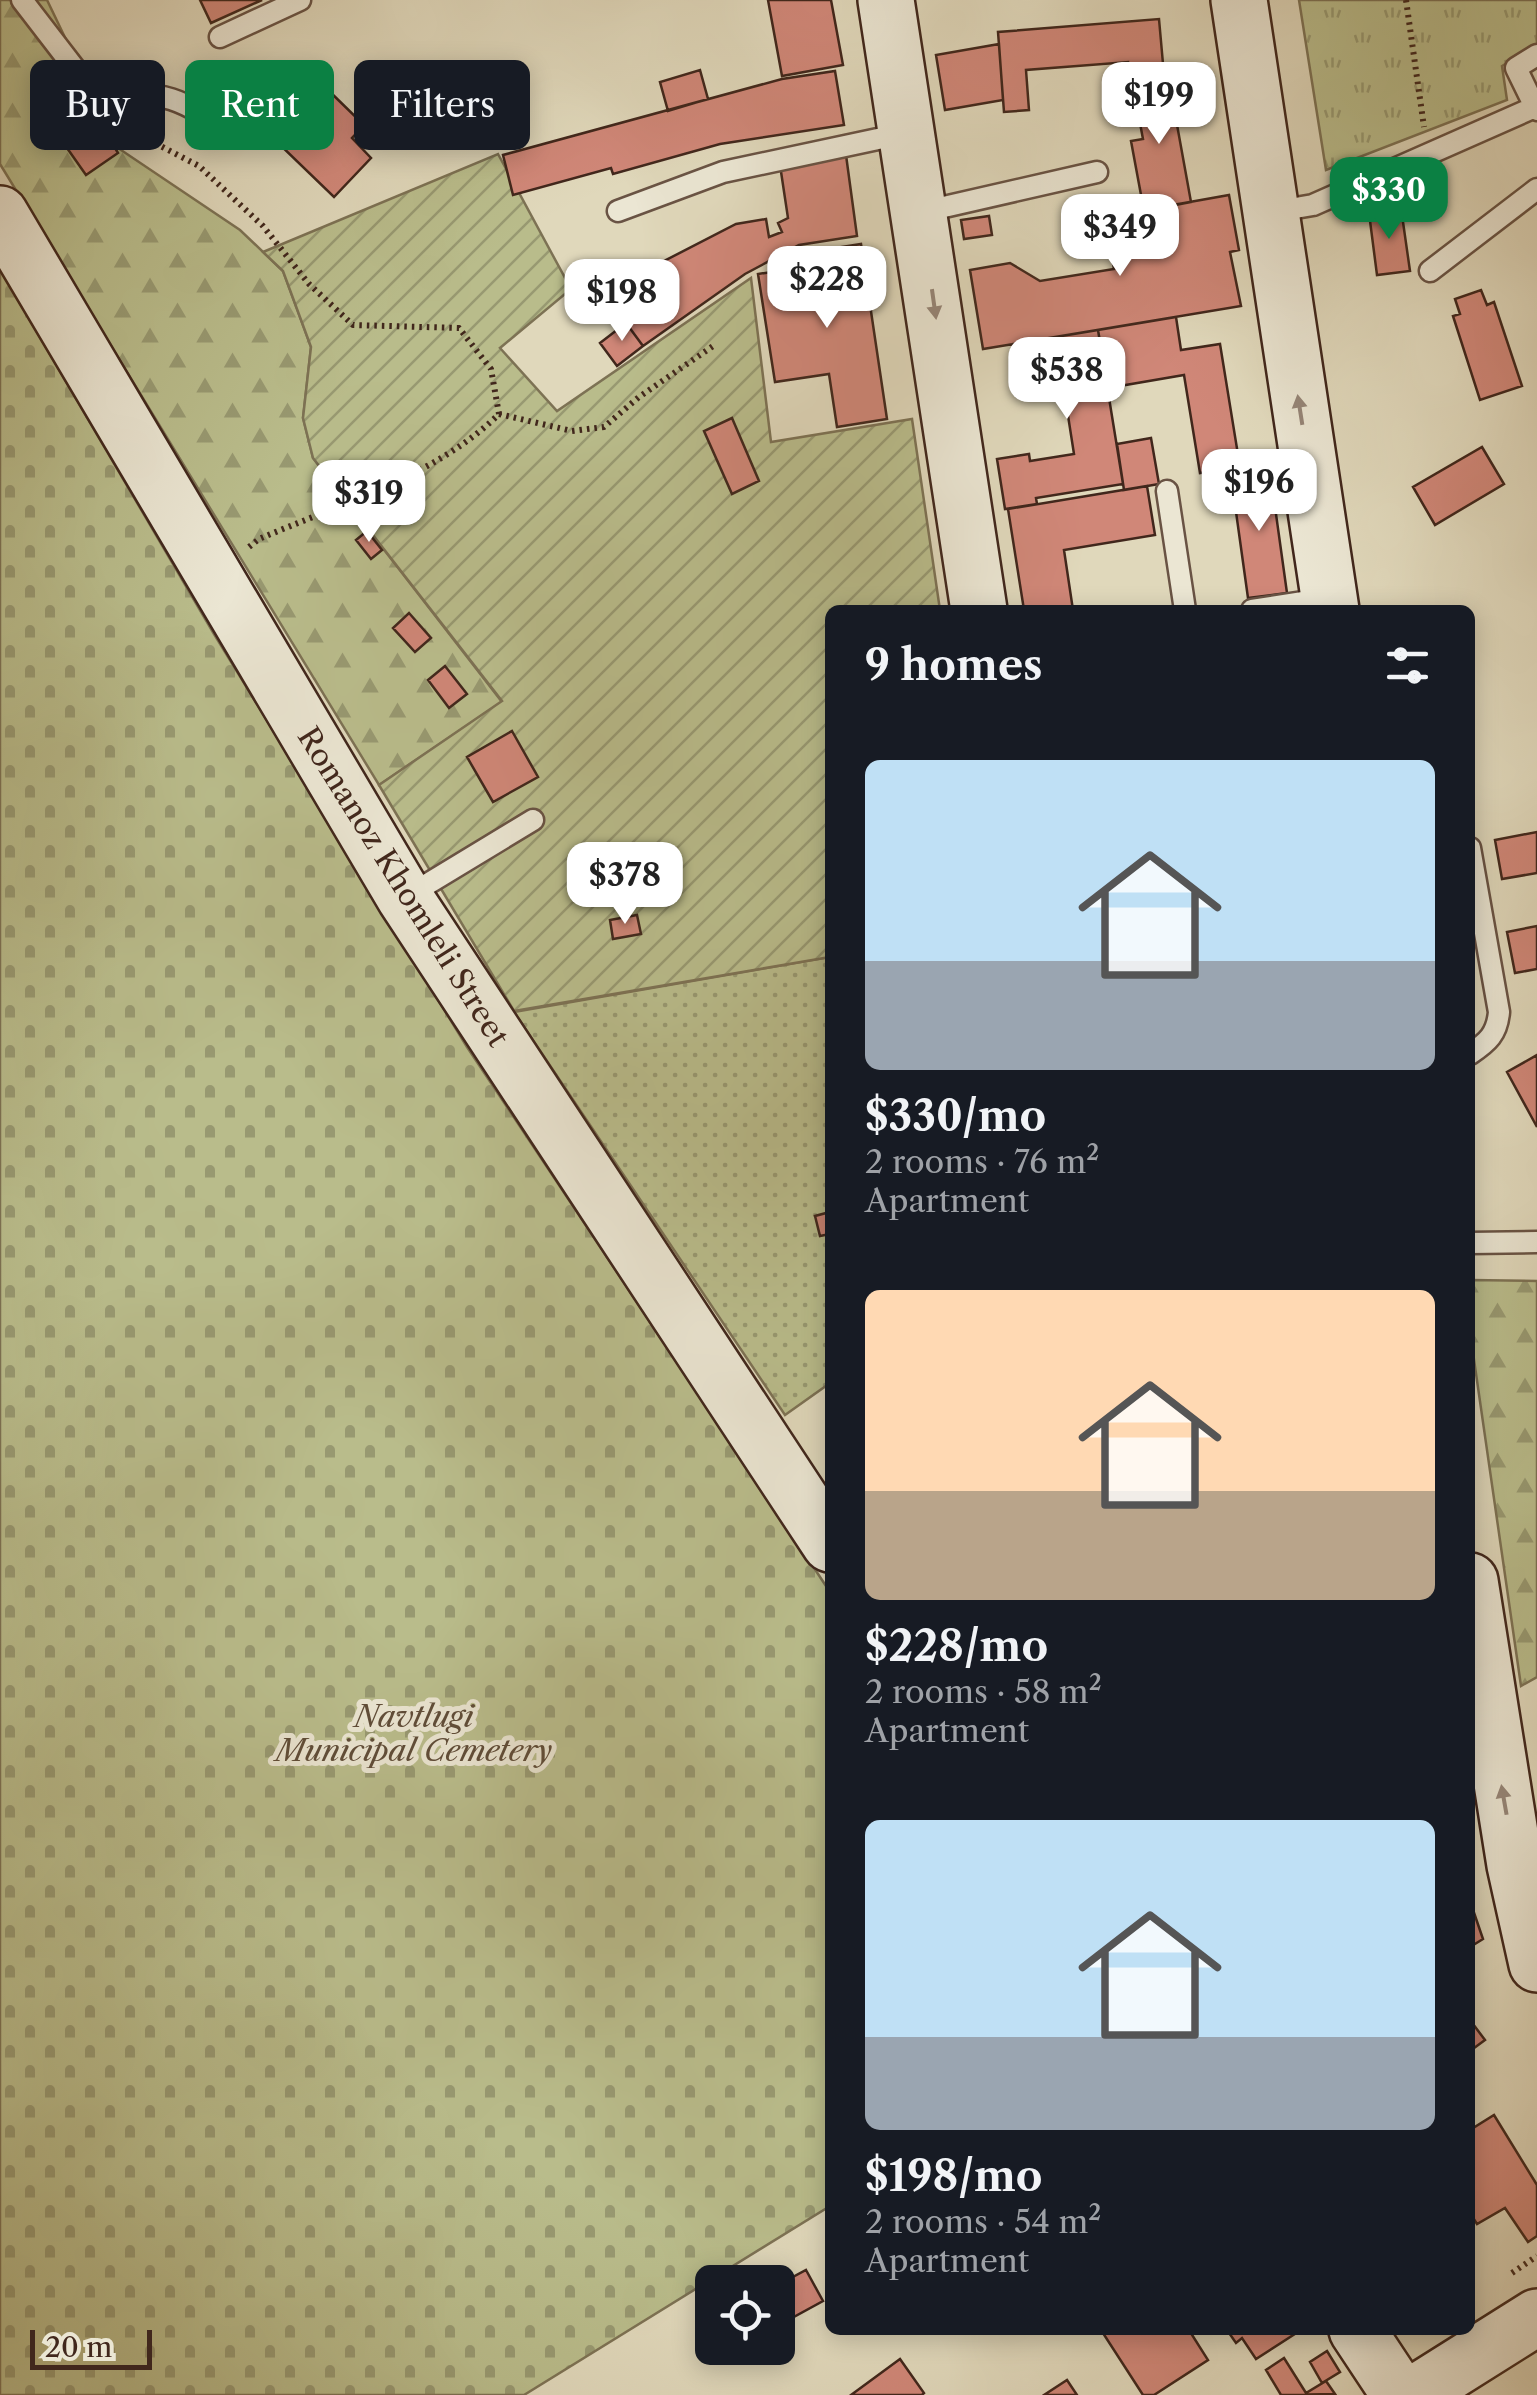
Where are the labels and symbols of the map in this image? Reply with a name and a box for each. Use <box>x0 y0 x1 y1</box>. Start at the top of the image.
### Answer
pin: $199 <box>1100 62 1218 147</box>
pin: $330 <box>1330 157 1448 242</box>
pin: $349 <box>1061 194 1179 279</box>
pin: $228 <box>768 246 886 331</box>
pin: $198 <box>563 259 681 344</box>
one-way arrow <box>926 289 942 320</box>
pin: $538 <box>1008 337 1126 422</box>
one-way arrow <box>1292 394 1308 425</box>
pin: $196 <box>1200 449 1318 534</box>
pin: $319 <box>310 460 428 545</box>
street label: Romanoz Khomleli Street <box>290 720 517 1054</box>
pin: $378 <box>566 842 684 927</box>
park label: Navtlugi Municipal Cemetery <box>273 1698 552 1769</box>
one-way arrow <box>1496 1784 1511 1815</box>
scale bar <box>30 2325 152 2370</box>

